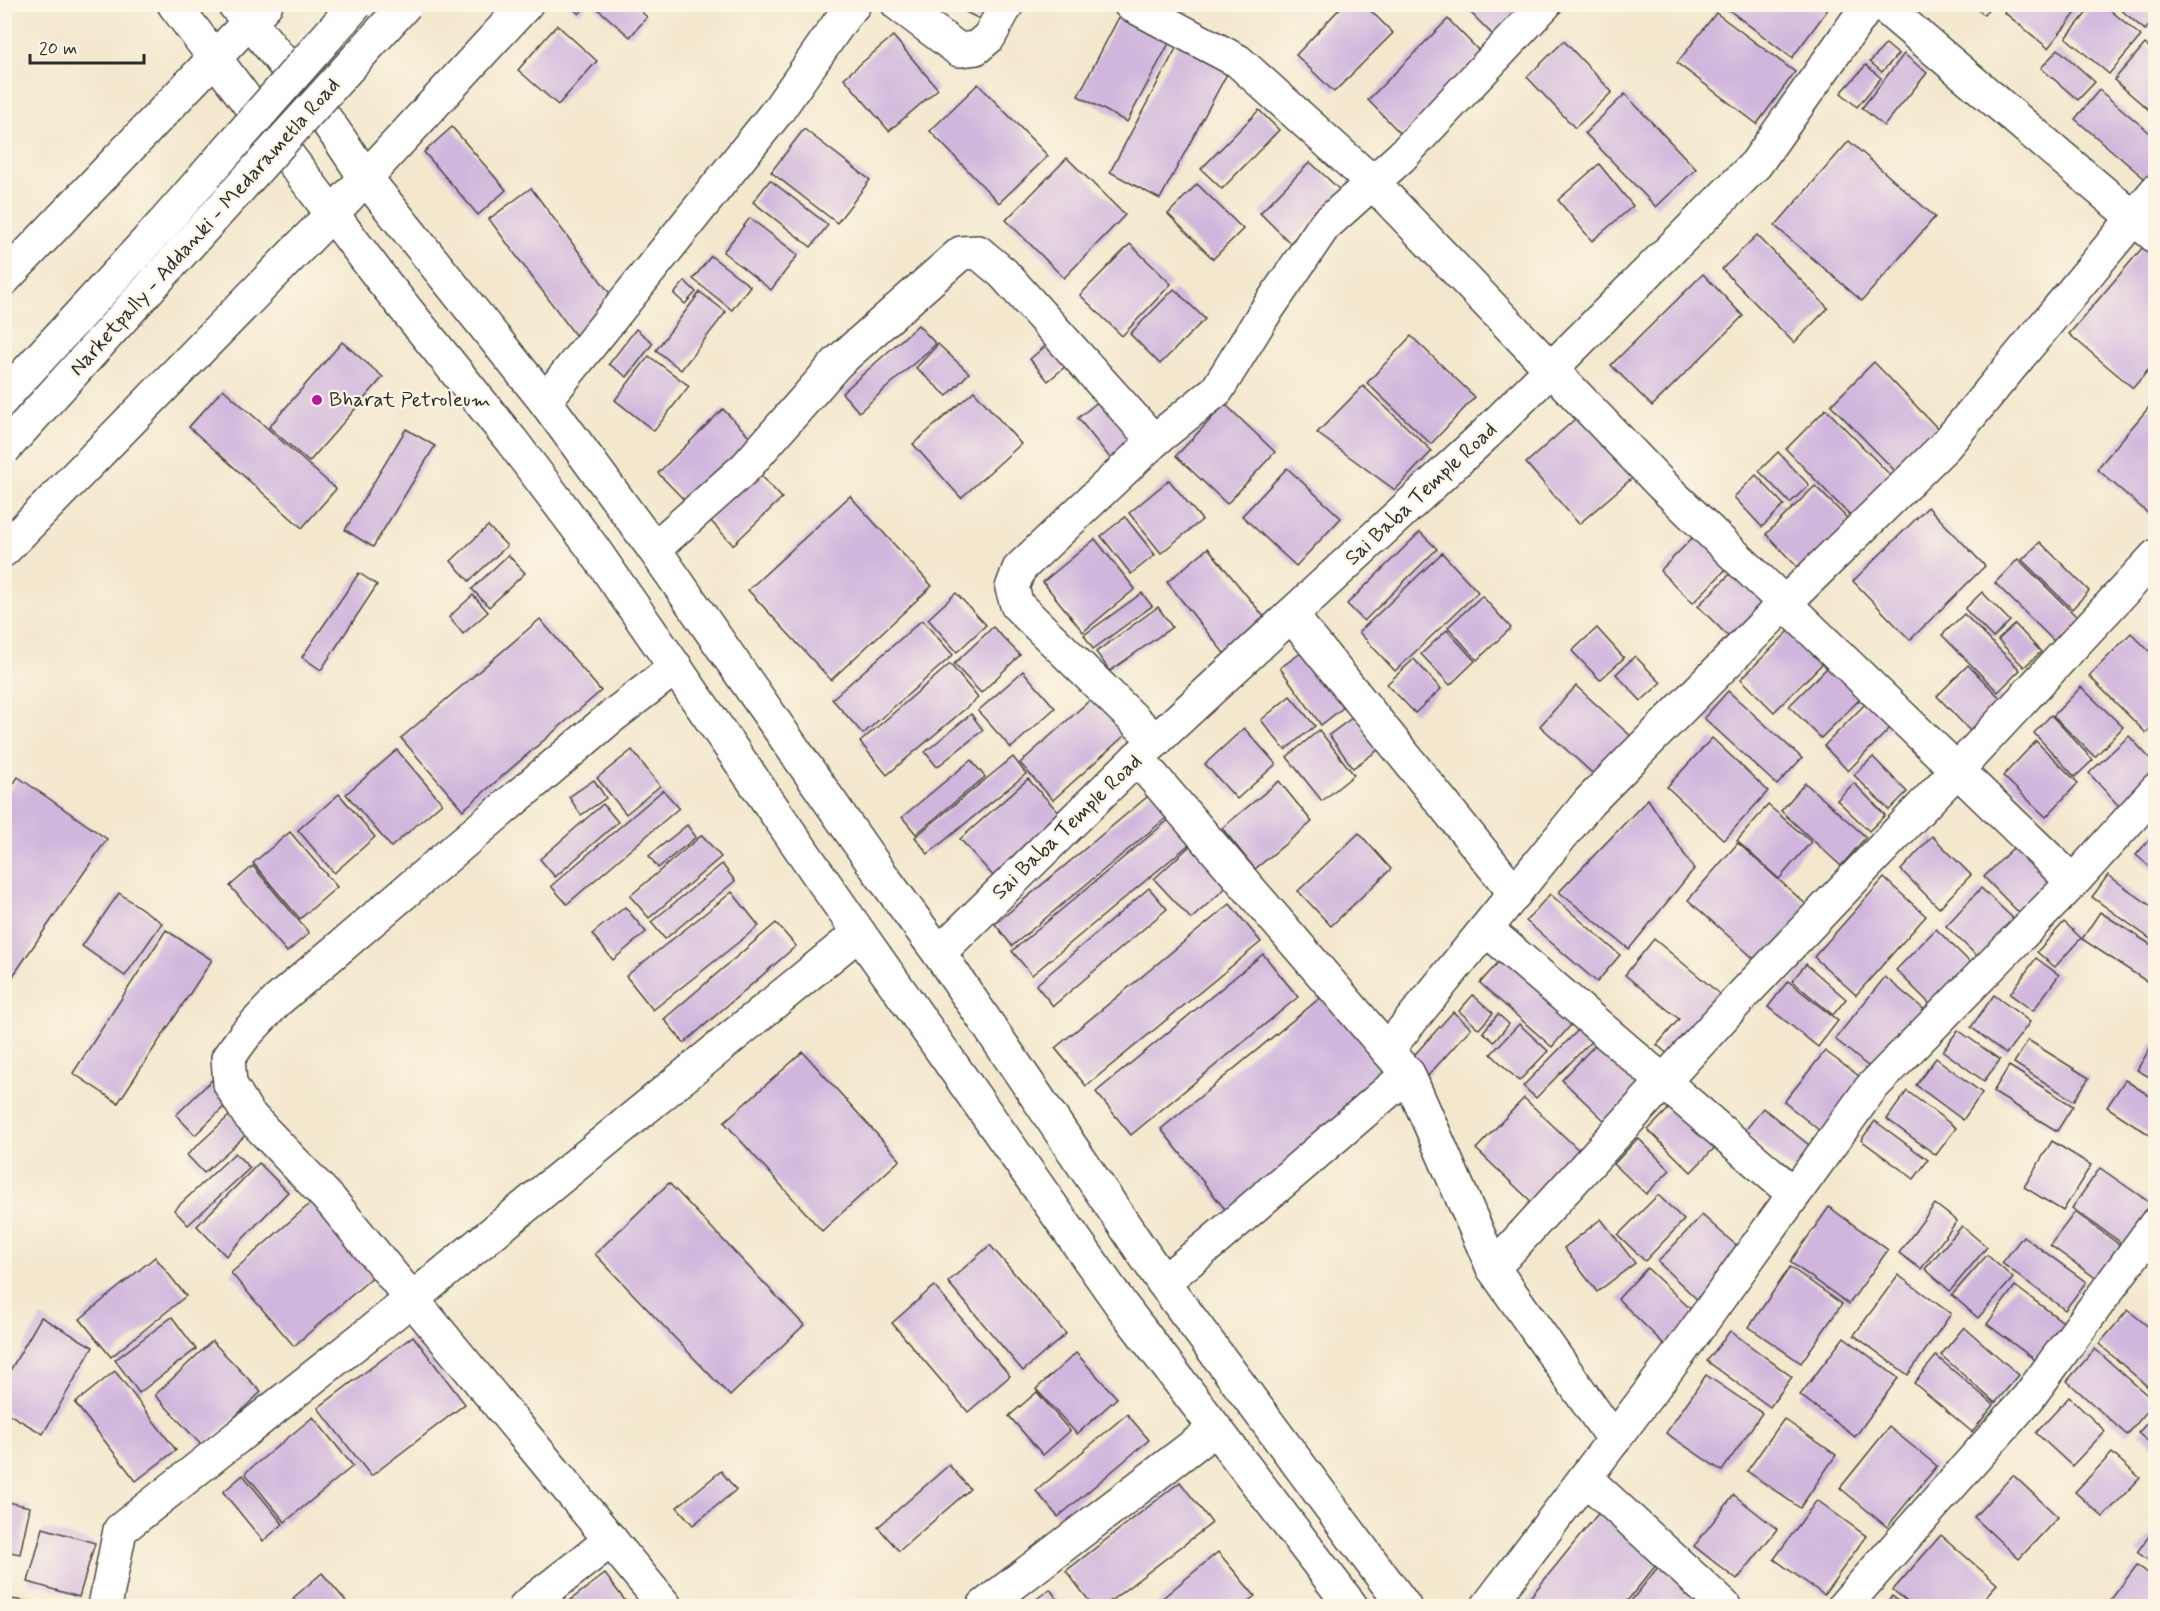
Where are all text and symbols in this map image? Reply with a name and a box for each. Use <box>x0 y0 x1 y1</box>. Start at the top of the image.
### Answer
scale bar <box>30 27 144 65</box>
text: 20 m <box>39 37 77 61</box>
street label: Narketpally - Addanki - Medarametla Road <box>63 72 347 382</box>
place label: Bharat Petroleum <box>329 386 491 414</box>
marker: Bharat Petroleum <box>310 393 324 407</box>
street label: Sai Baba Temple Road <box>1339 416 1503 572</box>
street label: Sai Baba Temple Road <box>986 748 1148 906</box>

